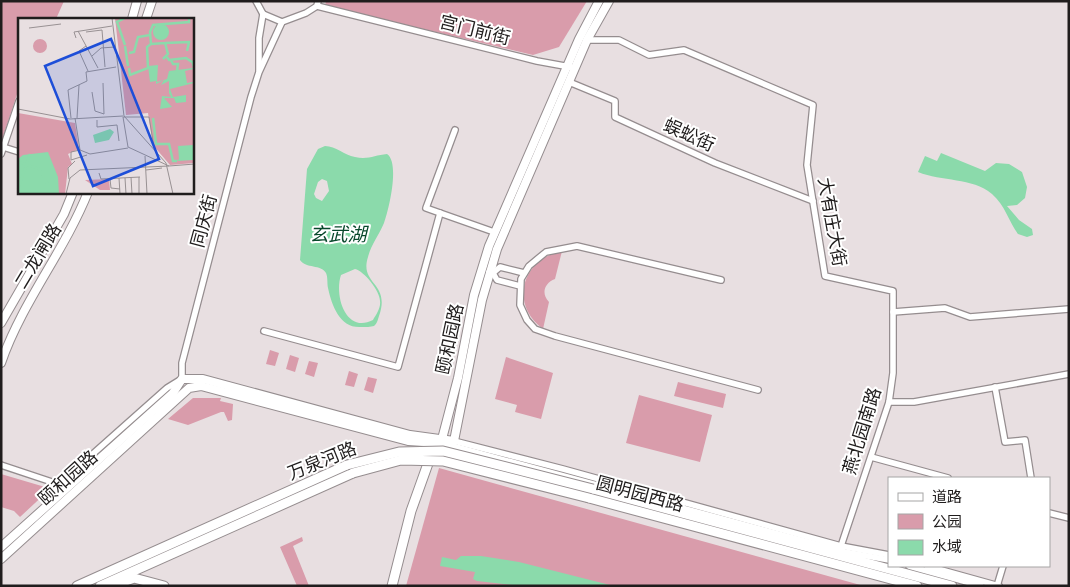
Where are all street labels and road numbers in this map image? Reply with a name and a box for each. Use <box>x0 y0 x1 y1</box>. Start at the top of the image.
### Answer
street label: 宫门前街 <box>437 10 513 49</box>
street label: 蜈蚣街 <box>660 113 719 156</box>
street label: 大有庄大街 <box>813 176 852 268</box>
street label: 同庆街 <box>185 192 222 250</box>
street label: 二龙闸路 <box>9 219 66 293</box>
street label: 颐和园路 <box>431 301 468 377</box>
street label: 燕北园南路 <box>837 384 886 477</box>
street label: 万泉河路 <box>284 436 359 485</box>
street label: 颐和园路 <box>33 445 102 510</box>
street label: 圆明园西路 <box>594 471 687 516</box>

